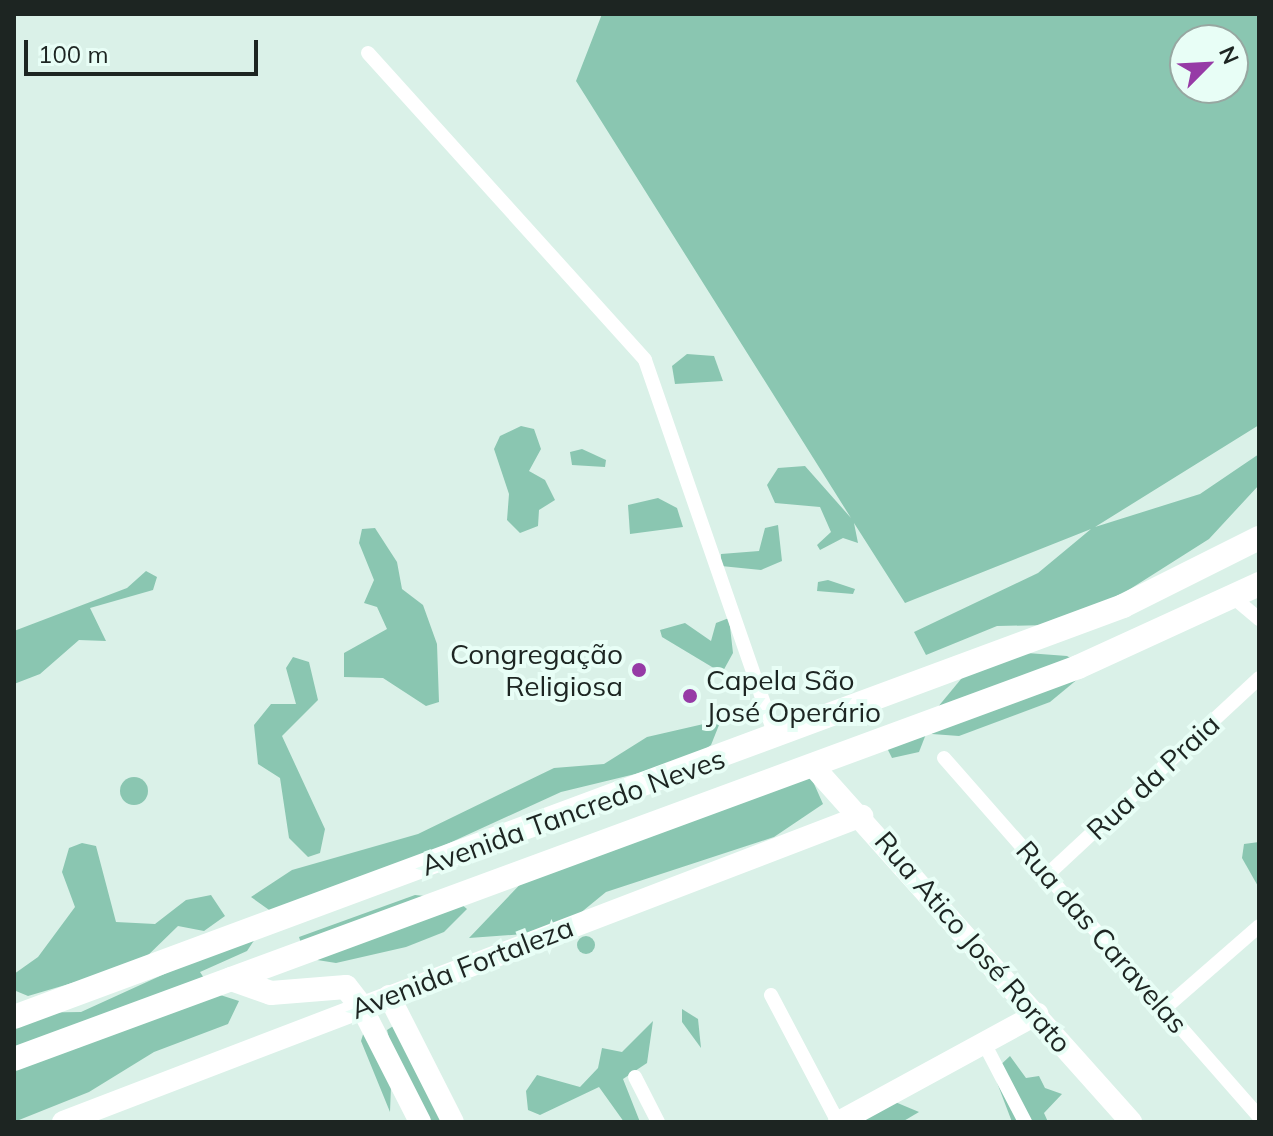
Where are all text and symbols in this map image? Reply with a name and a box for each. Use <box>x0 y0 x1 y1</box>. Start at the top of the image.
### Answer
scale bar <box>28 24 262 74</box>
north arrow <box>1169 24 1249 104</box>
text: 100 m <box>38 39 109 69</box>
text: N <box>1213 42 1245 68</box>
place label: Congregação Religiosa <box>450 637 623 703</box>
marker: Congregação Religiosa <box>630 661 648 679</box>
place label: Capela São José Operário <box>706 663 881 729</box>
marker: Capela São José Operário <box>681 687 699 705</box>
street label: Rua da Praia <box>1080 707 1226 847</box>
street label: Avenida Tancredo Neves <box>417 741 729 883</box>
street label: Rua Atico José Rorato <box>868 824 1078 1060</box>
street label: Rua das Caravelas <box>1009 834 1195 1040</box>
street label: Avenida Fortaleza <box>346 910 578 1026</box>

